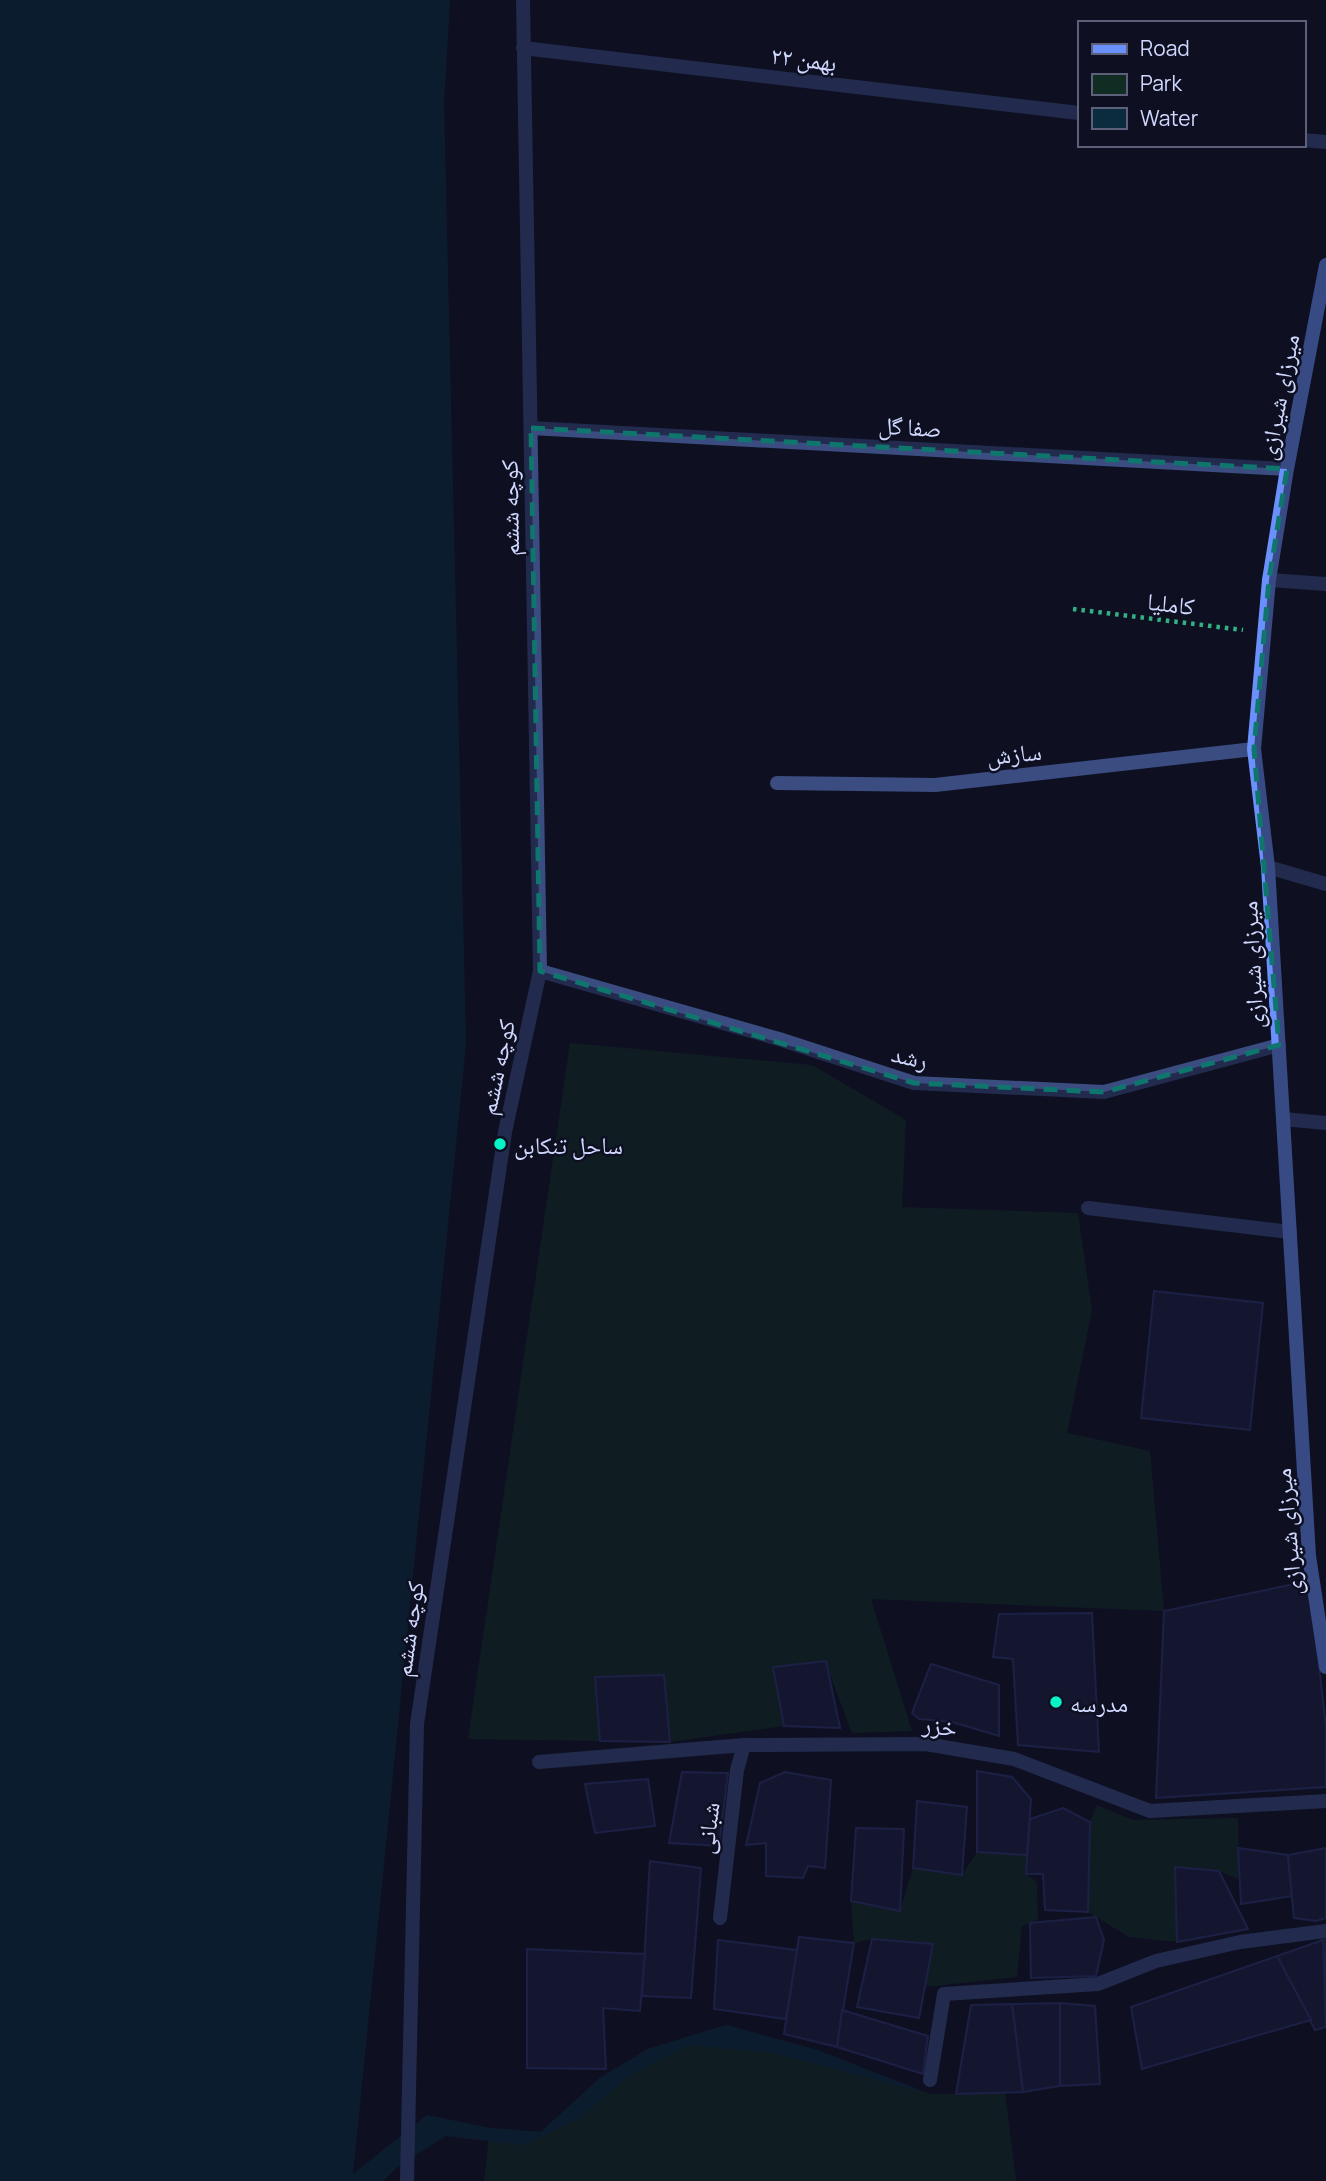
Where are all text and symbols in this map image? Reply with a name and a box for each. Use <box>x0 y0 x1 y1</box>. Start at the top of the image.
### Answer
legend <box>1078 21 1305 147</box>
text: Road <box>1140 34 1190 62</box>
street label: ۲۲ بهمن <box>769 38 839 78</box>
text: Park <box>1140 69 1182 97</box>
text: Water <box>1140 104 1199 132</box>
street label: میرزای شیرازی <box>1250 331 1306 463</box>
street label: صفا گل <box>878 408 942 444</box>
street label: کوچه ششم <box>492 459 527 557</box>
street label: کاملیا <box>1145 584 1197 622</box>
street label: سازش <box>985 734 1043 772</box>
street label: میرزای شیرازی <box>1231 900 1271 1030</box>
street label: کوچه ششم <box>470 1016 523 1118</box>
street label: رشد <box>889 1036 931 1076</box>
place label: ساحل تنکابن <box>514 1128 623 1161</box>
marker: ساحل تنکابن <box>492 1136 508 1152</box>
street label: میرزای شیرازی <box>1265 1467 1309 1597</box>
street label: کوچه ششم <box>385 1579 432 1679</box>
place label: مدرسه <box>1070 1686 1128 1719</box>
marker: مدرسه <box>1048 1694 1064 1710</box>
street label: خزر <box>920 1706 959 1743</box>
street label: شبانی <box>687 1800 727 1856</box>

